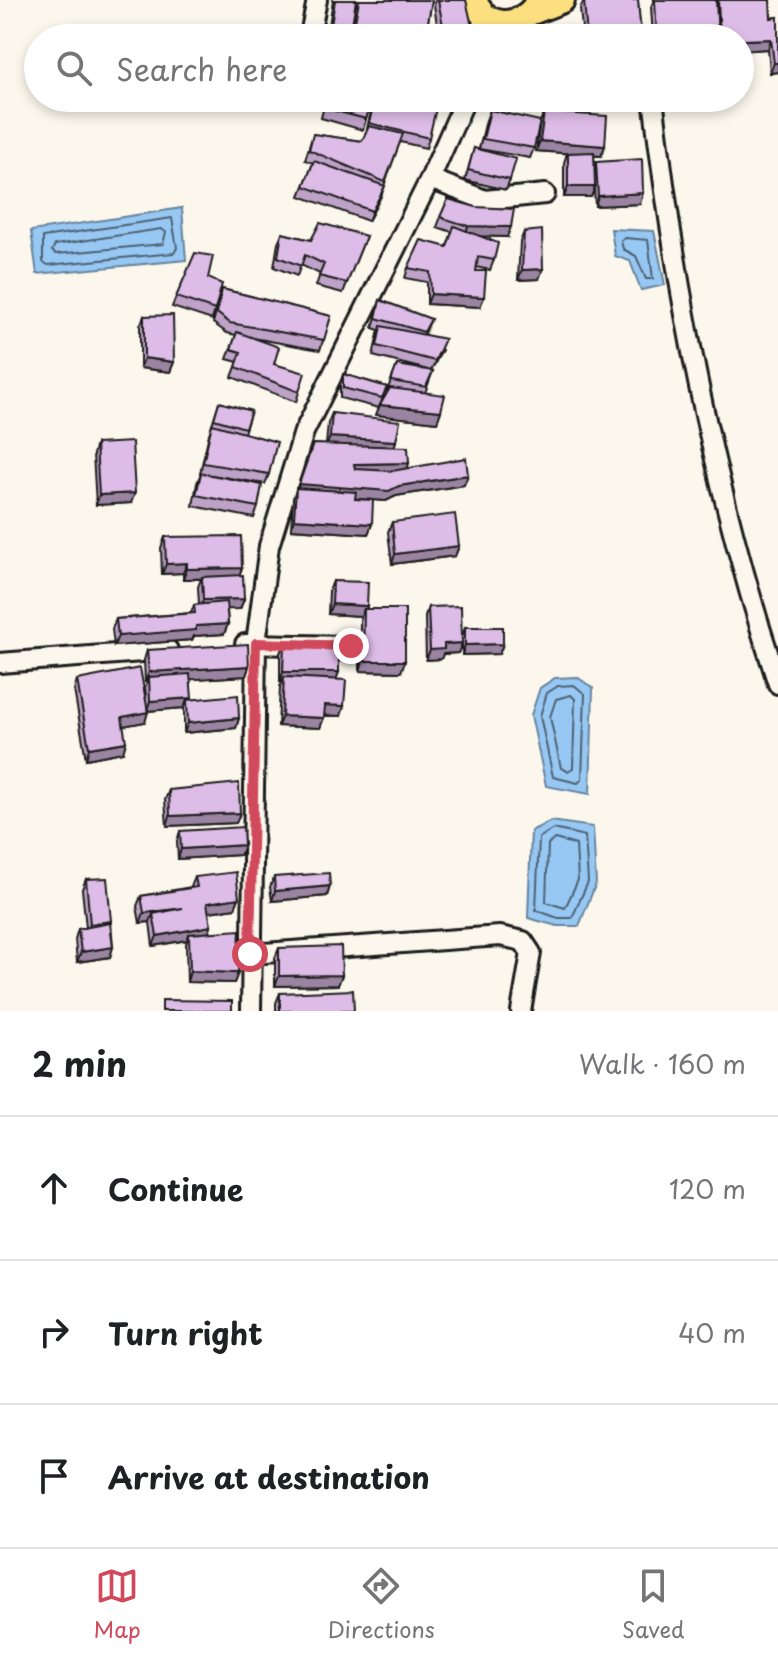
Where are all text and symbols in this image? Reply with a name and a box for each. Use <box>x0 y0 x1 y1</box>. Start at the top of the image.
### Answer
search box <box>24 24 754 112</box>
icon: search <box>52 46 96 90</box>
text: Search here <box>116 46 288 91</box>
route end <box>333 628 369 664</box>
route start <box>232 936 268 972</box>
text: 2 min <box>32 1037 127 1089</box>
text: Walk · 160 m <box>579 1044 746 1083</box>
icon: ahead <box>32 1166 76 1210</box>
text: Continue <box>108 1166 243 1211</box>
text: 120 m <box>669 1169 746 1208</box>
icon: right <box>32 1310 76 1354</box>
text: Turn right <box>108 1310 263 1355</box>
text: 40 m <box>678 1313 746 1352</box>
icon: arrive <box>32 1454 76 1498</box>
text: Arrive at destination <box>108 1454 430 1499</box>
tab: Map <box>94 1564 141 1645</box>
tab: Directions <box>328 1564 435 1645</box>
tab: Saved <box>622 1564 684 1645</box>

